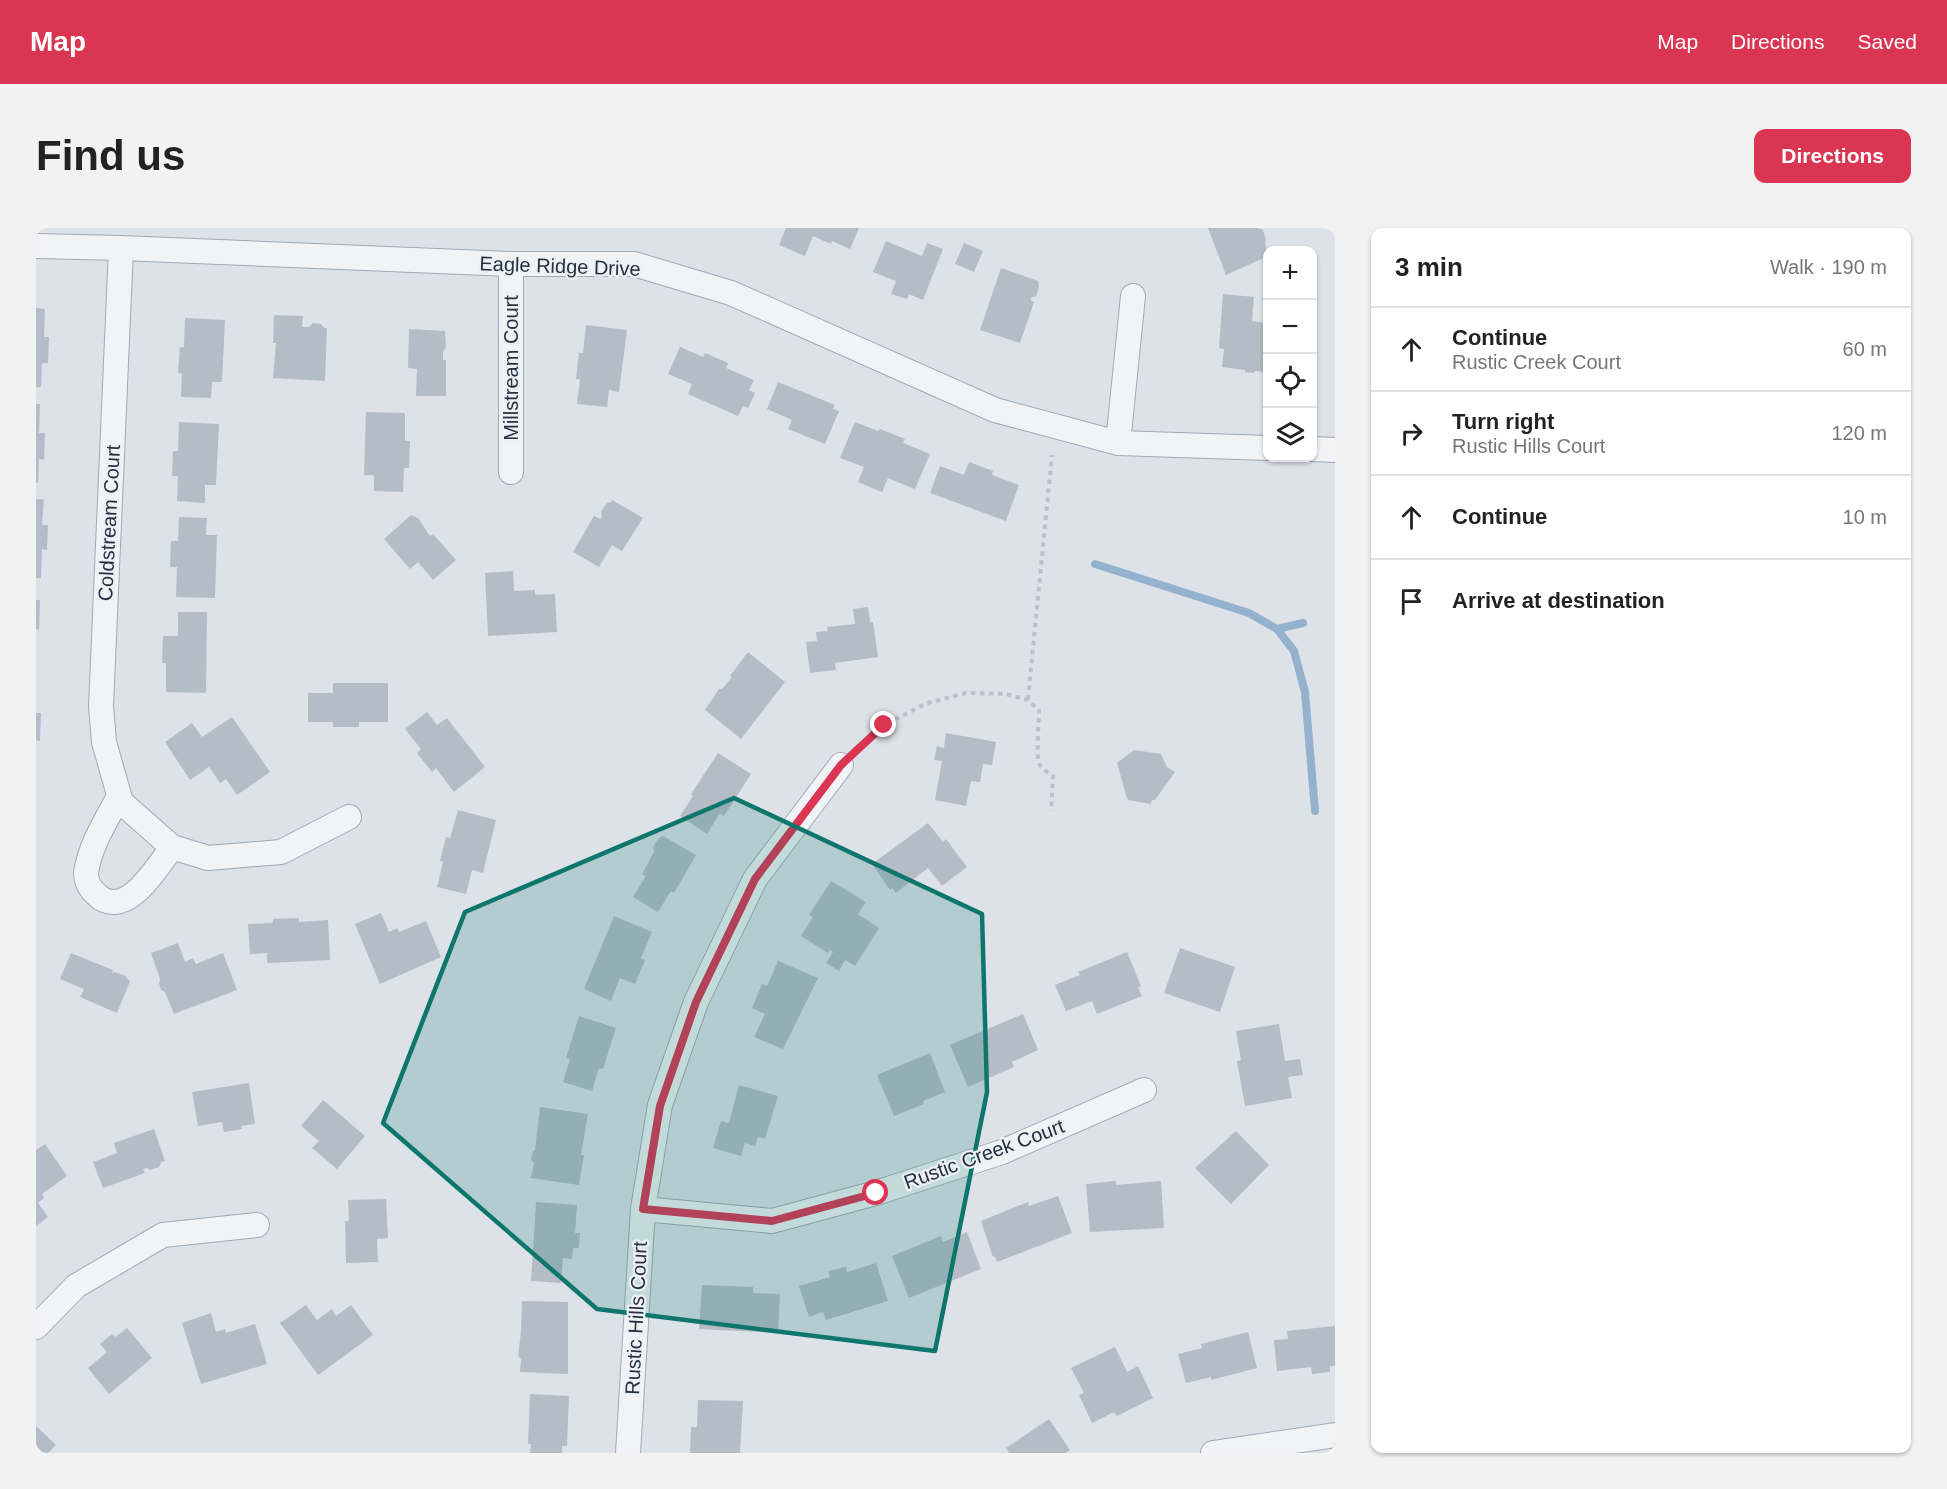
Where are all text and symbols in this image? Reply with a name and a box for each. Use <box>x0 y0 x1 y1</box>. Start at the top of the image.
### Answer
text: Map <box>30 26 86 57</box>
text: Map <box>1657 30 1698 53</box>
text: Directions <box>1731 30 1824 53</box>
text: Saved <box>1857 30 1917 53</box>
button: Directions <box>1754 129 1911 183</box>
text: Find us <box>36 132 185 179</box>
map controls <box>1263 246 1317 462</box>
button: + <box>1263 246 1317 300</box>
street label: Eagle Ridge Drive <box>479 252 641 280</box>
text: 3 min <box>1395 252 1463 282</box>
text: Walk · 190 m <box>1770 256 1887 278</box>
street label: Millstream Court <box>500 295 522 441</box>
button: − <box>1263 300 1317 354</box>
text: Continue <box>1452 325 1547 350</box>
icon: ahead <box>1395 333 1428 366</box>
text: 60 m <box>1843 338 1887 360</box>
text: Rustic Creek Court <box>1452 351 1621 373</box>
button: locate <box>1263 354 1317 408</box>
button: layers <box>1263 408 1317 462</box>
text: Turn right <box>1452 409 1554 434</box>
icon: right <box>1395 417 1428 450</box>
text: 120 m <box>1831 422 1887 444</box>
text: Rustic Hills Court <box>1452 435 1605 457</box>
street label: Coldstream Court <box>94 444 124 602</box>
icon: ahead <box>1395 501 1428 534</box>
text: Continue <box>1452 504 1547 529</box>
text: 10 m <box>1843 506 1887 528</box>
icon: arrive <box>1395 585 1428 618</box>
text: Arrive at destination <box>1452 588 1665 613</box>
route end <box>870 711 896 737</box>
street label: Rustic Creek Court <box>901 1115 1068 1193</box>
route start <box>862 1179 888 1205</box>
street label: Rustic Hills Court <box>621 1240 651 1395</box>

